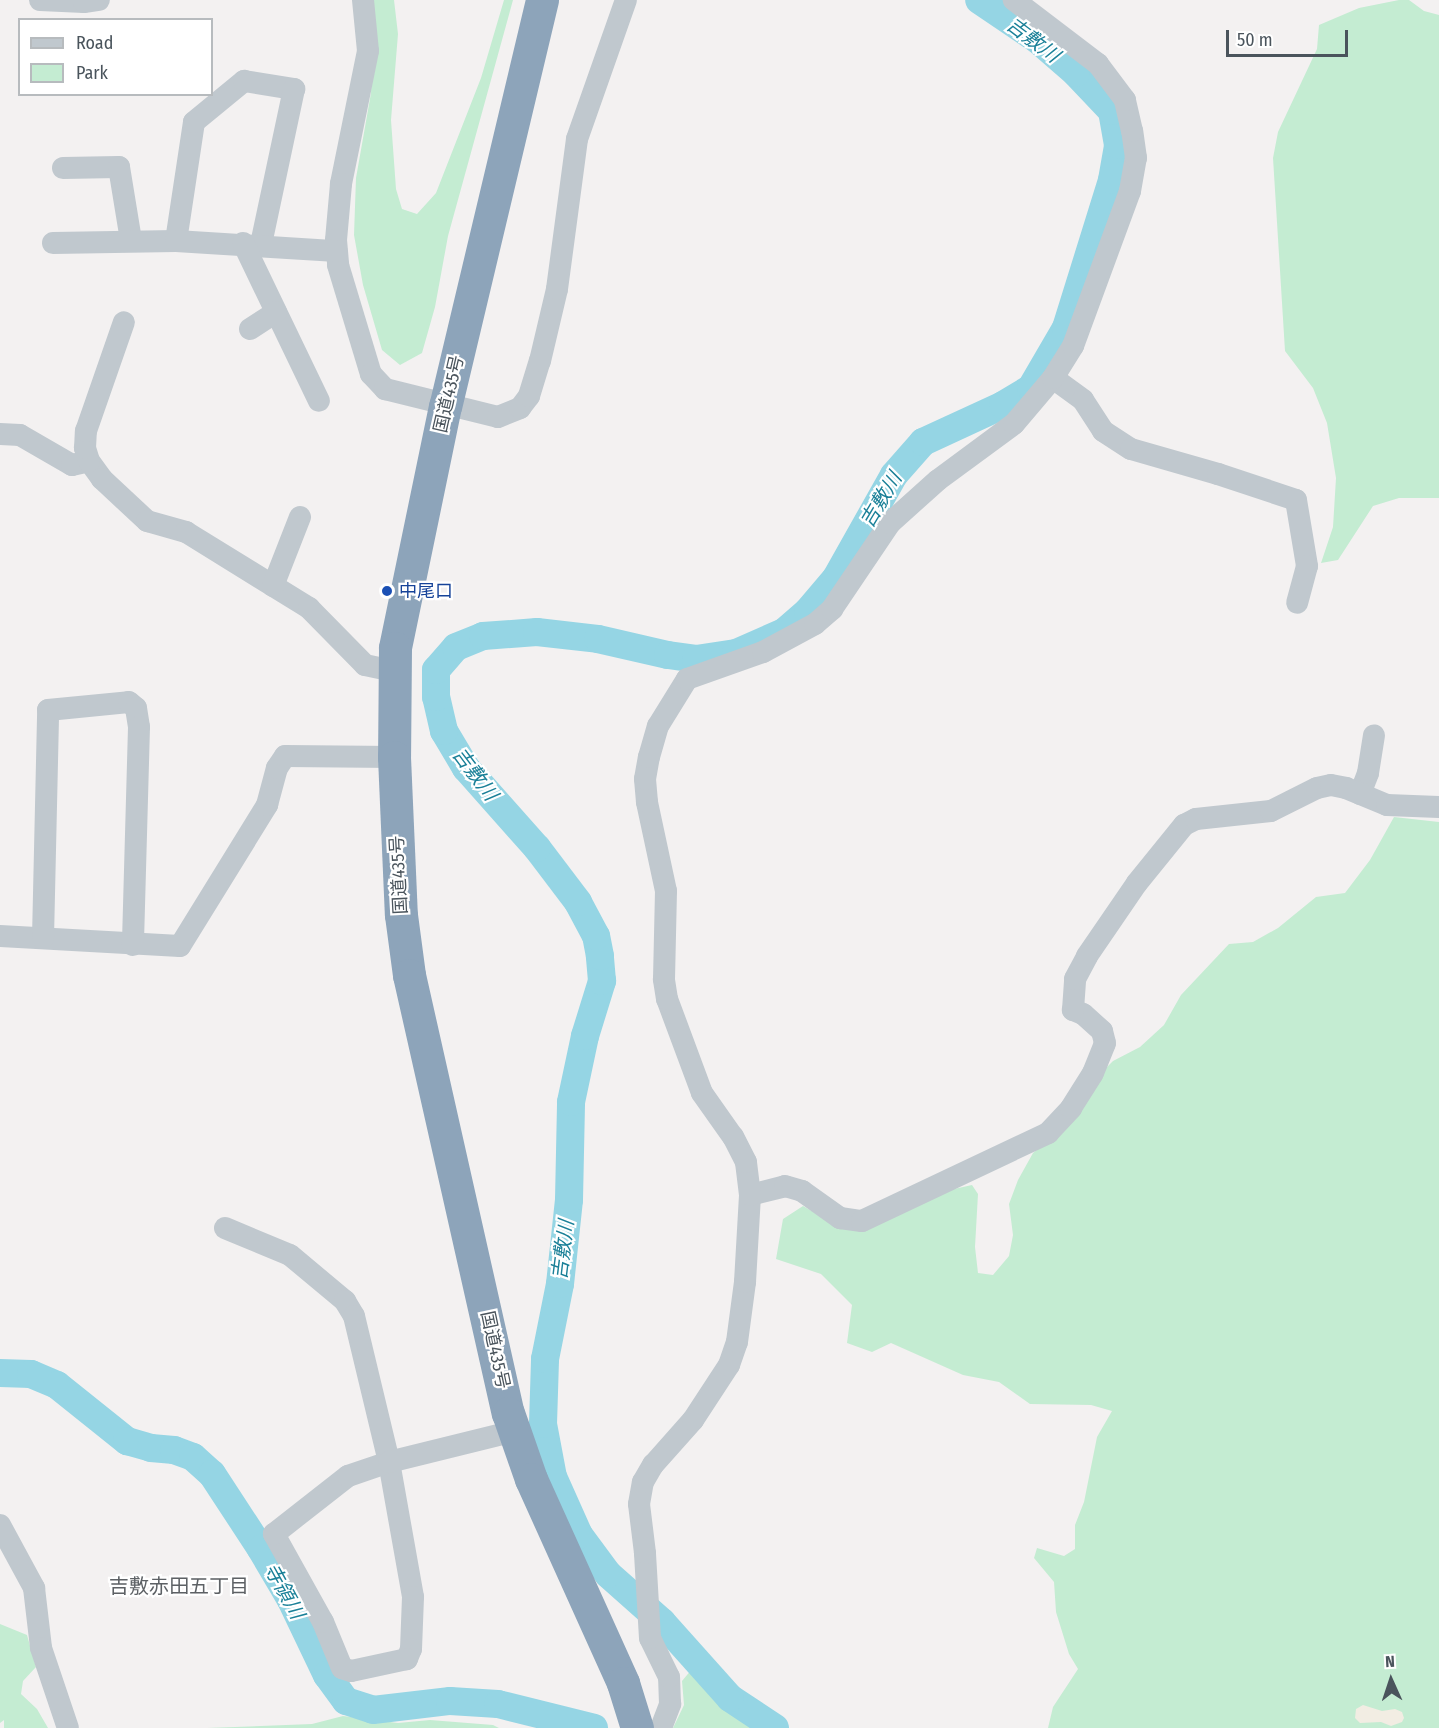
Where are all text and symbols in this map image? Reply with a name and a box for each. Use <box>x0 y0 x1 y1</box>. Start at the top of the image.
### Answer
water label: 吉敷川 <box>1002 12 1064 68</box>
legend <box>18 18 213 96</box>
scale bar <box>1229 18 1350 56</box>
text: 50 m <box>1237 29 1273 51</box>
text: Road <box>76 32 113 54</box>
text: Park <box>76 62 108 84</box>
street label: 国道435号 <box>430 353 468 435</box>
water label: 吉敷川 <box>855 468 907 532</box>
place label: 中尾口 <box>399 580 453 602</box>
marker: 中尾口 <box>380 584 394 598</box>
water label: 吉敷川 <box>447 743 503 805</box>
street label: 国道435号 <box>386 835 412 915</box>
water label: 吉敷川 <box>547 1219 579 1281</box>
street label: 国道435号 <box>476 1309 514 1391</box>
water label: 寺領川 <box>259 1559 309 1623</box>
district label: 吉敷赤田五丁目 <box>109 1574 249 1598</box>
north arrow <box>1361 1650 1421 1710</box>
text: N <box>1385 1652 1395 1671</box>

